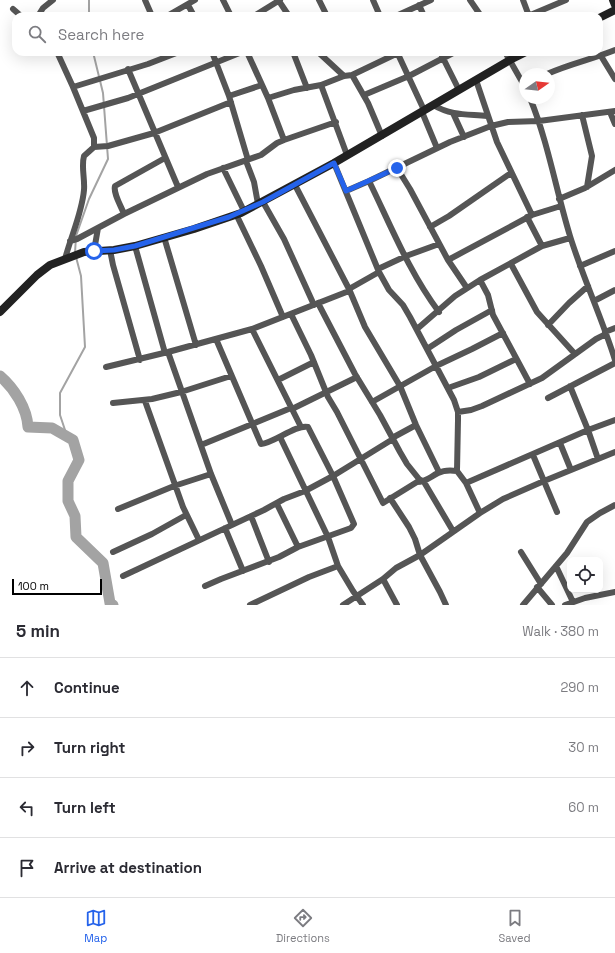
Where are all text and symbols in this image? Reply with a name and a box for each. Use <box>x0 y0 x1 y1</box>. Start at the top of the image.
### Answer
search box <box>12 12 603 56</box>
icon: search <box>26 23 48 45</box>
text: Search here <box>58 25 144 44</box>
north arrow <box>519 68 555 104</box>
route end <box>388 159 406 177</box>
route start <box>85 242 103 260</box>
map controls <box>567 557 603 593</box>
button: locate <box>567 557 603 593</box>
scale bar <box>12 577 102 596</box>
text: 100 m <box>18 579 49 593</box>
text: 5 min <box>16 620 60 642</box>
text: Walk · 380 m <box>522 623 599 640</box>
icon: ahead <box>16 677 38 699</box>
text: Continue <box>54 678 120 697</box>
text: 290 m <box>560 679 599 696</box>
icon: right <box>16 737 38 759</box>
text: Turn right <box>54 738 125 757</box>
text: 30 m <box>568 739 599 756</box>
icon: left <box>16 797 38 819</box>
text: Turn left <box>54 798 116 817</box>
text: 60 m <box>568 799 599 816</box>
icon: arrive <box>16 857 38 879</box>
text: Arrive at destination <box>54 858 202 877</box>
tab: Map <box>84 907 107 945</box>
tab: Directions <box>276 907 330 945</box>
tab: Saved <box>499 907 531 945</box>

